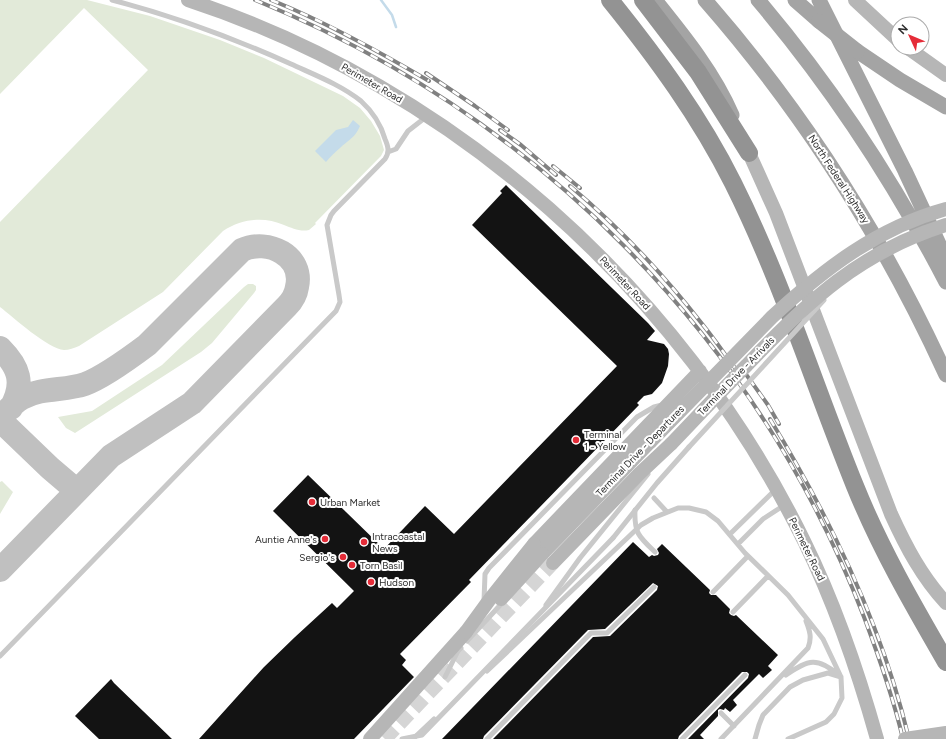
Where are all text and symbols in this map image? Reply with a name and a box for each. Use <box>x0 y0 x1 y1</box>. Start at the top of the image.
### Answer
north arrow <box>890 16 930 56</box>
text: N <box>896 22 911 37</box>
street label: Perimeter Road <box>339 60 405 106</box>
street label: North Federal Highway <box>805 132 873 226</box>
street label: Perimeter Road <box>597 253 653 313</box>
street label: Terminal Drive - Arrivals <box>695 333 777 418</box>
street label: Terminal Drive - Departures <box>593 402 687 499</box>
place label: Terminal 1 - Yellow <box>584 428 626 453</box>
marker: Terminal 1 - Yellow <box>571 435 581 445</box>
place label: Urban Market <box>320 496 381 509</box>
marker: Urban Market <box>307 497 317 507</box>
street label: Perimeter Road <box>786 515 828 583</box>
place label: Intracoastal News <box>372 530 425 555</box>
place label: Auntie Anne's <box>255 533 317 546</box>
marker: Auntie Anne's <box>320 534 330 544</box>
marker: Intracoastal News <box>359 537 369 547</box>
place label: Sergio's <box>299 551 335 564</box>
marker: Sergio's <box>338 552 348 562</box>
place label: Torn Basil <box>360 559 403 572</box>
marker: Torn Basil <box>347 560 357 570</box>
place label: Hudson <box>379 576 414 589</box>
marker: Hudson <box>366 577 376 587</box>

